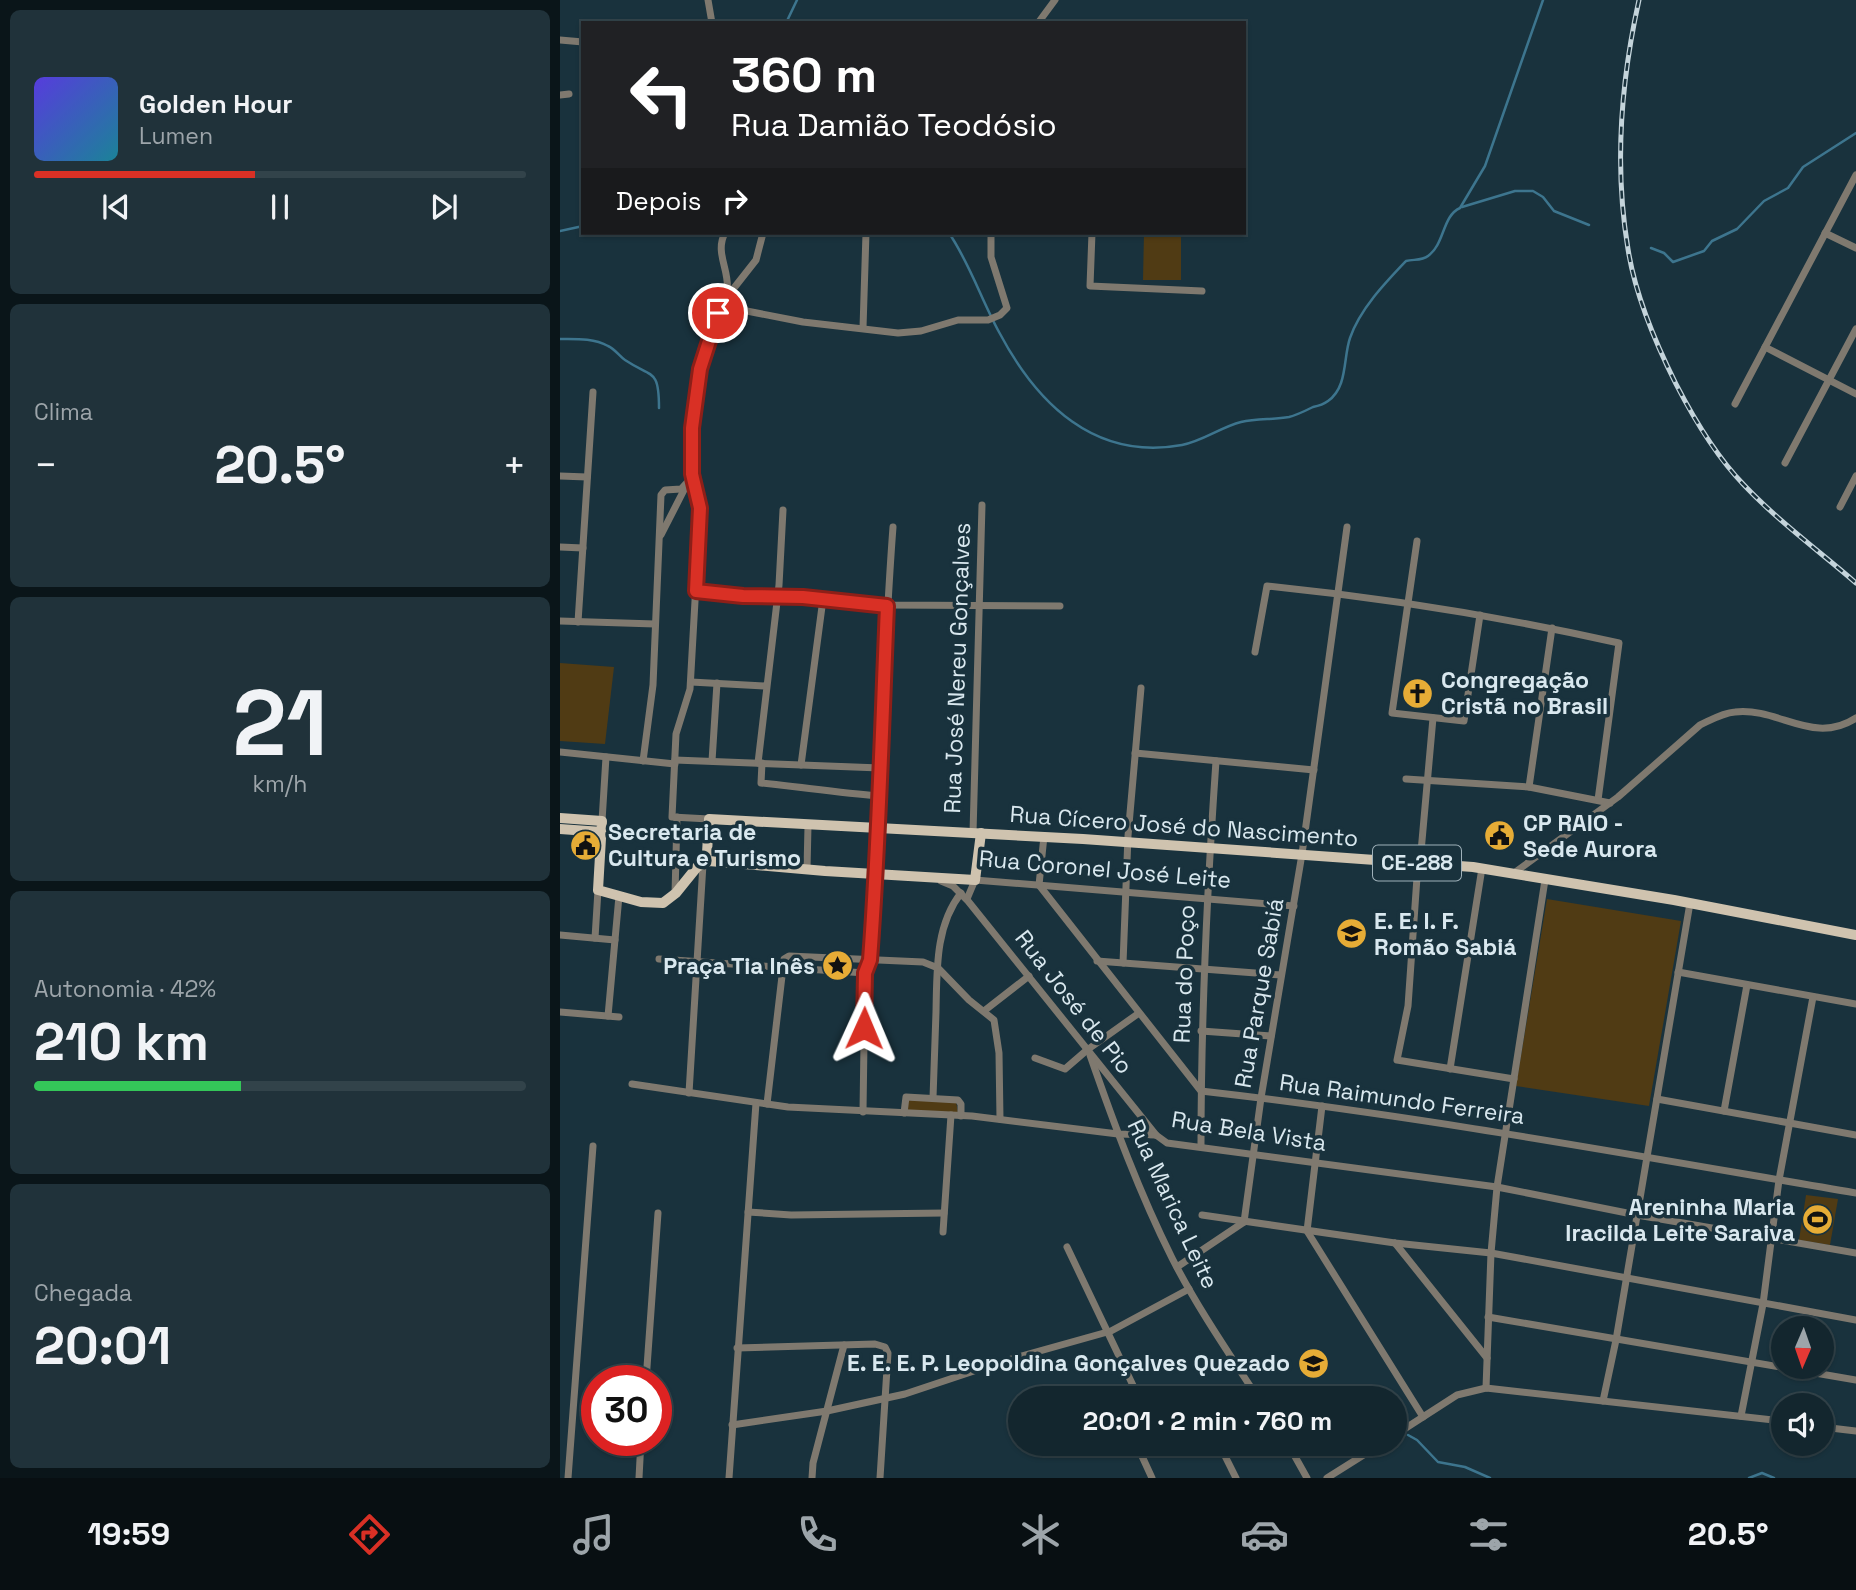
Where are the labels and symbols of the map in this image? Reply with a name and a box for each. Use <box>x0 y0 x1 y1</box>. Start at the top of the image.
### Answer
pin <box>688 283 748 343</box>
street label: Rua José Nereu Gonçalves <box>937 522 977 814</box>
place label: Congregação Cristã no Brasil <box>1441 665 1608 721</box>
church icon: Congregação Cristã no Brasil <box>1401 676 1435 710</box>
street label: Rua Cícero José do Nascimento <box>1009 799 1359 853</box>
place label: CP RAIO - Sede Aurora <box>1523 808 1657 864</box>
place label: Secretaria de Cultura e Turismo <box>608 817 801 873</box>
public building icon: CP RAIO - Sede Aurora <box>1483 819 1517 853</box>
public building icon: Secretaria de Cultura e Turismo <box>568 828 602 862</box>
street label: Rua Coronel José Leite <box>978 843 1232 895</box>
road number: CE-288 <box>1373 846 1461 880</box>
street label: Rua Parque Sabiá <box>1228 896 1290 1090</box>
street label: Rua do Poço <box>1167 904 1201 1044</box>
place label: E. E. I. F. Romão Sabiá <box>1374 906 1517 962</box>
school or university icon: E. E. I. F. Romão Sabiá <box>1334 917 1368 951</box>
street label: Rua José de Pio <box>1008 924 1140 1080</box>
place icon: Praça Tia Inês <box>821 949 855 983</box>
place label: Praça Tia Inês <box>663 951 815 981</box>
position arrow <box>827 991 901 1065</box>
street label: Rua Raimundo Ferreira <box>1277 1067 1527 1131</box>
street label: Rua Bela Vista <box>1169 1104 1329 1158</box>
street label: Rua Marica Leite <box>1121 1114 1225 1294</box>
place label: Areninha Maria Iracilda Leite Saraiva <box>1565 1192 1795 1248</box>
sports icon: Areninha Maria Iracilda Leite Saraiva <box>1801 1203 1835 1237</box>
north arrow <box>1771 1316 1834 1379</box>
school or university icon: E. E. E. P. Leopoldina Gonçalves Quezado <box>1296 1346 1330 1380</box>
place label: E. E. E. P. Leopoldina Gonçalves Quezado <box>847 1348 1290 1378</box>
speed limit sign: 30 <box>581 1365 672 1456</box>

